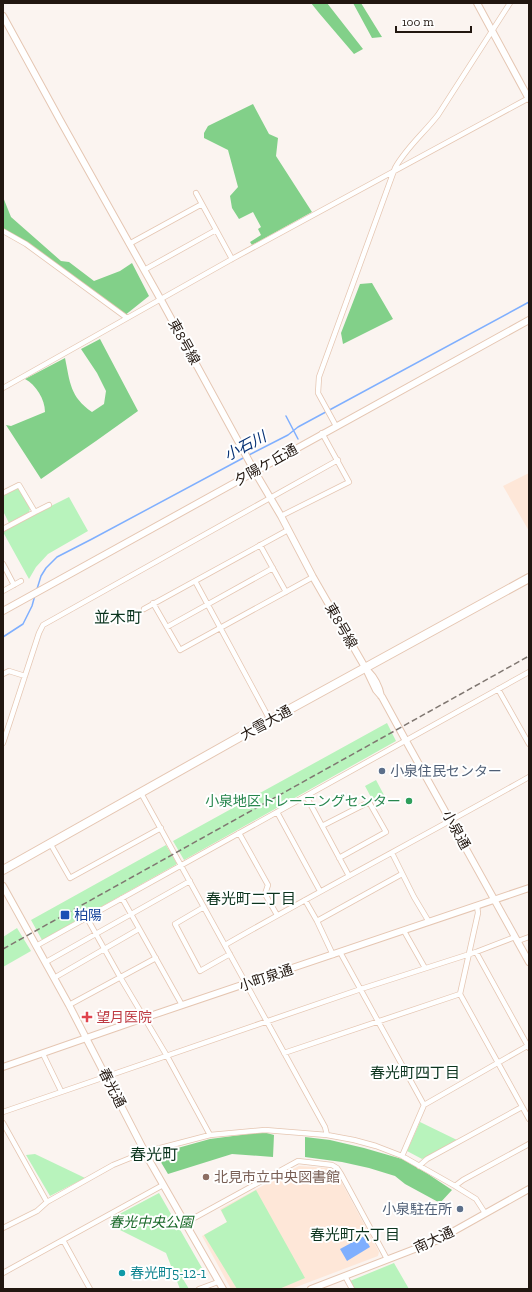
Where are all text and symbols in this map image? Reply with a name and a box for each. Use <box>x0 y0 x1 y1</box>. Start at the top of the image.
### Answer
scale bar <box>396 8 471 34</box>
text: 100 m <box>402 15 434 29</box>
street label: 東8号線 <box>165 316 203 368</box>
water label: 小石川 <box>221 427 271 465</box>
street label: 夕陽ケ丘通 <box>231 441 301 489</box>
street label: 東8号線 <box>321 600 361 652</box>
district label: 並木町 <box>94 608 142 627</box>
street label: 大雪大通 <box>237 702 295 744</box>
place label: 小泉住民センター <box>390 763 502 780</box>
marker: 小泉住民センター <box>377 766 387 776</box>
place label: 小泉地区トレーニングセンター <box>205 793 401 810</box>
marker: 小泉地区トレーニングセンター <box>404 796 414 806</box>
street label: 小泉通 <box>438 808 474 852</box>
district label: 春光町二丁目 <box>206 890 296 908</box>
place label: 柏陽 <box>74 907 102 924</box>
marker: 柏陽 <box>59 909 71 921</box>
street label: 小町泉通 <box>237 961 295 995</box>
place label: 望月医院 <box>96 1009 152 1026</box>
marker: 望月医院 <box>81 1011 93 1023</box>
district label: 春光町四丁目 <box>370 1064 460 1082</box>
street label: 春光通 <box>95 1065 129 1111</box>
district label: 春光町 <box>130 1145 178 1164</box>
place label: 北見市立中央図書館 <box>214 1169 340 1186</box>
marker: 北見市立中央図書館 <box>201 1172 211 1182</box>
place label: 小泉駐在所 <box>382 1201 452 1218</box>
marker: 小泉駐在所 <box>455 1204 465 1214</box>
park label: 春光中央公園 <box>109 1214 195 1231</box>
street label: 南大通 <box>411 1223 457 1257</box>
district label: 春光町六丁目 <box>310 1226 400 1244</box>
place label: 春光町5-12-1 <box>130 1265 207 1282</box>
marker: 春光町5-12-1 <box>117 1268 127 1278</box>

